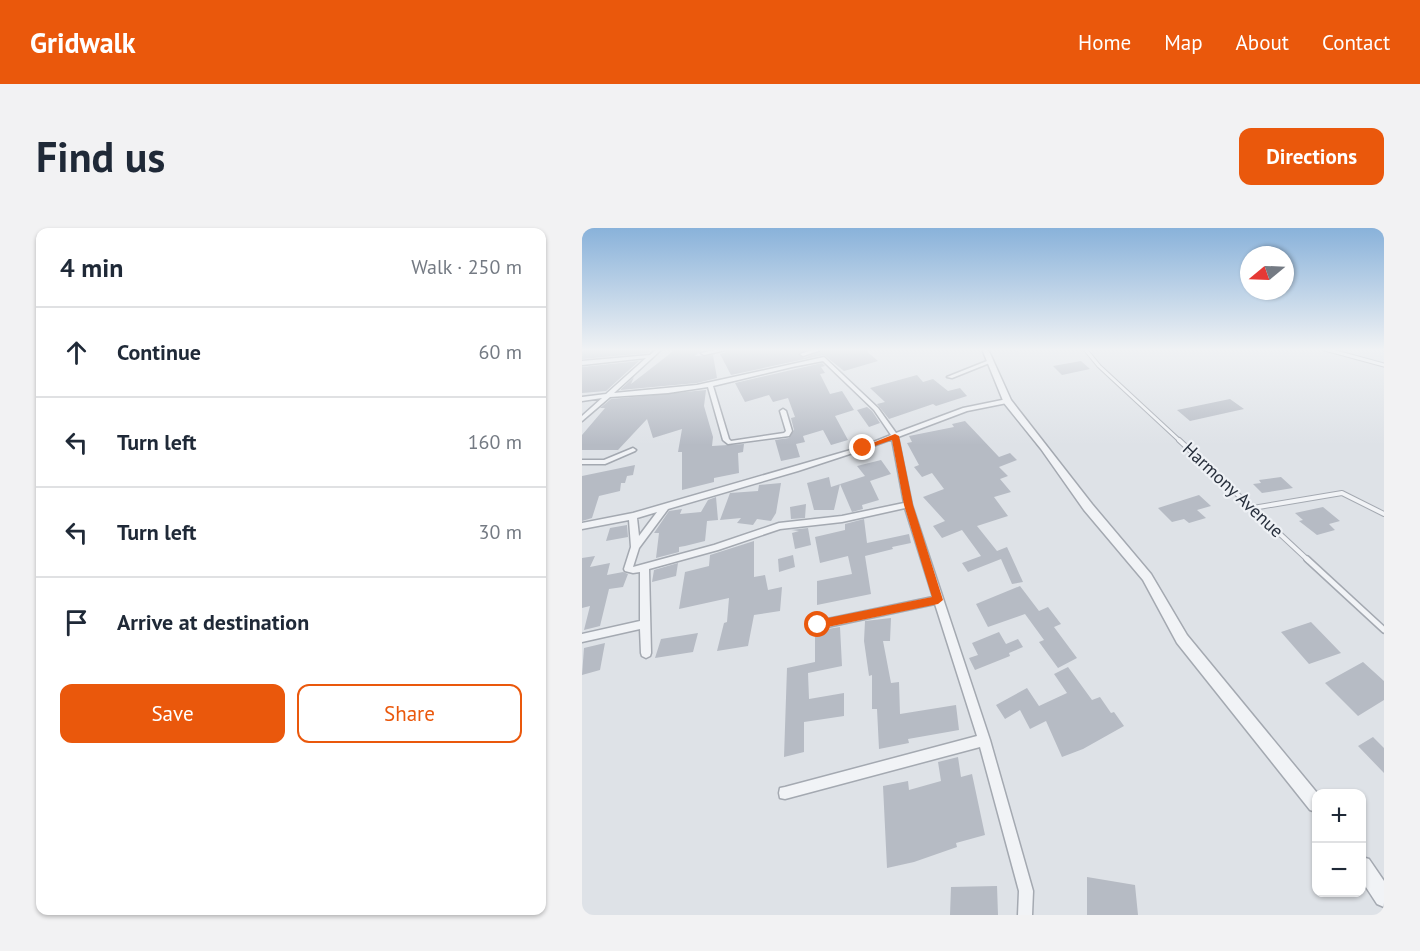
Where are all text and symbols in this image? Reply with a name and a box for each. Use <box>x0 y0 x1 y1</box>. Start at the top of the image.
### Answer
text: Gridwalk <box>30 24 136 61</box>
text: Home <box>1078 29 1131 56</box>
text: Map <box>1164 29 1203 56</box>
text: About <box>1236 29 1289 56</box>
text: Contact <box>1322 29 1390 56</box>
button: Directions <box>1239 128 1384 185</box>
text: Find us <box>36 129 165 184</box>
north arrow <box>1240 246 1294 300</box>
text: 4 min <box>60 251 123 284</box>
text: Walk · 250 m <box>411 254 522 280</box>
icon: ahead <box>60 336 93 369</box>
text: Continue <box>117 338 201 366</box>
text: 60 m <box>479 339 522 365</box>
icon: left <box>60 426 93 459</box>
text: Turn left <box>117 428 197 456</box>
text: 160 m <box>468 429 522 455</box>
route end <box>849 434 875 460</box>
street label: Harmony Avenue <box>1178 437 1289 542</box>
icon: left <box>60 516 93 549</box>
text: Turn left <box>117 518 197 546</box>
text: 30 m <box>479 519 522 545</box>
icon: arrive <box>60 606 93 639</box>
text: Arrive at destination <box>117 608 309 636</box>
route start <box>804 611 830 637</box>
button: Save <box>60 684 285 743</box>
button: Share <box>297 684 522 743</box>
map controls <box>1312 789 1366 897</box>
button: + <box>1312 789 1366 843</box>
button: − <box>1312 843 1366 897</box>

